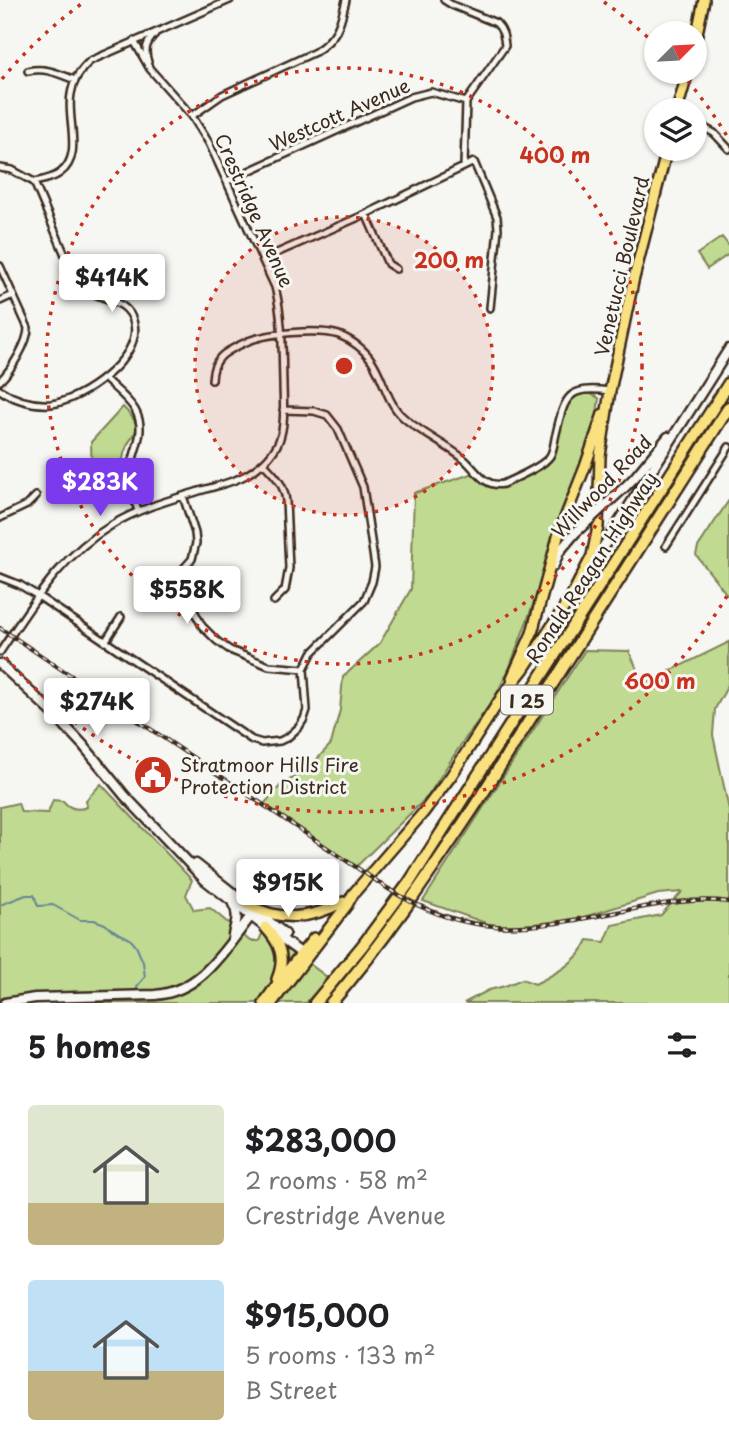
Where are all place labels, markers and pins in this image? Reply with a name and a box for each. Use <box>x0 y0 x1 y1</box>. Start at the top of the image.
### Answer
pin: $414K <box>63 254 161 314</box>
centre of rings <box>332 354 356 378</box>
pin: $283K <box>51 458 149 518</box>
pin: $558K <box>138 566 236 626</box>
pin: $274K <box>48 678 146 738</box>
place label: Stratmoor Hills Fire Protection District <box>180 750 359 800</box>
public building icon: Stratmoor Hills Fire Protection District <box>132 754 174 796</box>
pin: $915K <box>239 860 337 919</box>

